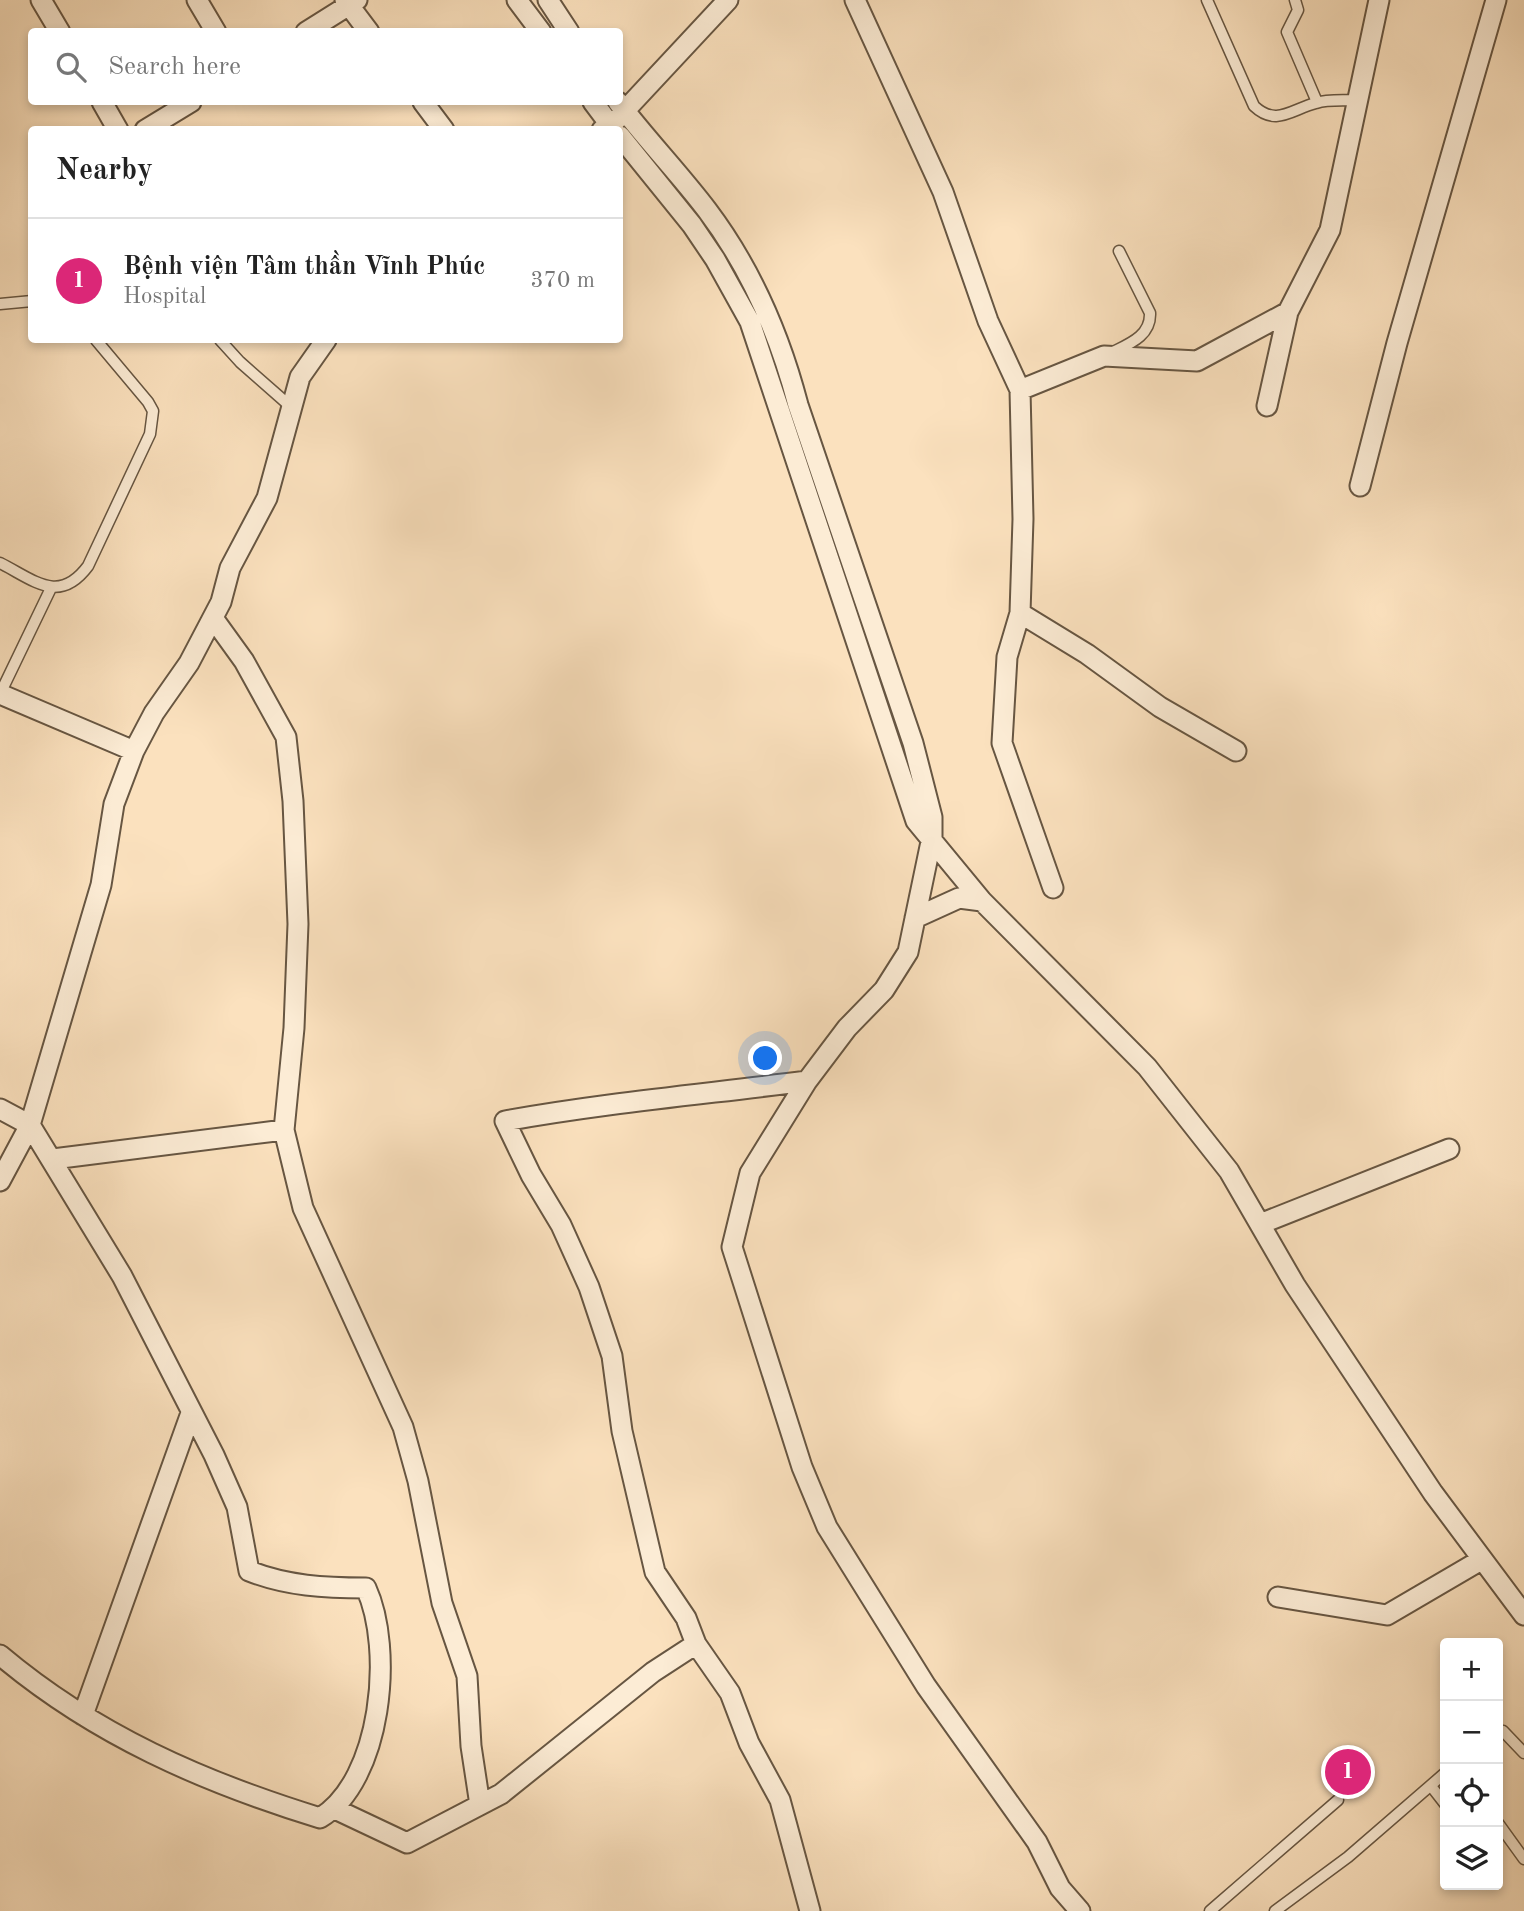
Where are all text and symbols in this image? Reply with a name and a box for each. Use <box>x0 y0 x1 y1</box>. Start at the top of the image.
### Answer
search box <box>28 28 623 105</box>
icon: search <box>52 48 90 86</box>
text: Search here <box>108 54 241 80</box>
text: Nearby <box>56 156 153 186</box>
text: Bệnh viện Tâm thần Vĩnh Phúc <box>123 254 485 280</box>
text: 1 <box>72 269 86 292</box>
text: 370 m <box>530 269 595 292</box>
text: Hospital <box>123 285 206 308</box>
your location <box>748 1041 782 1075</box>
map controls <box>1440 1638 1503 1890</box>
button: + <box>1440 1638 1503 1701</box>
button: − <box>1440 1701 1503 1764</box>
pin: 1 <box>1325 1746 1371 1798</box>
button: locate <box>1440 1764 1503 1827</box>
button: layers <box>1440 1827 1503 1890</box>

